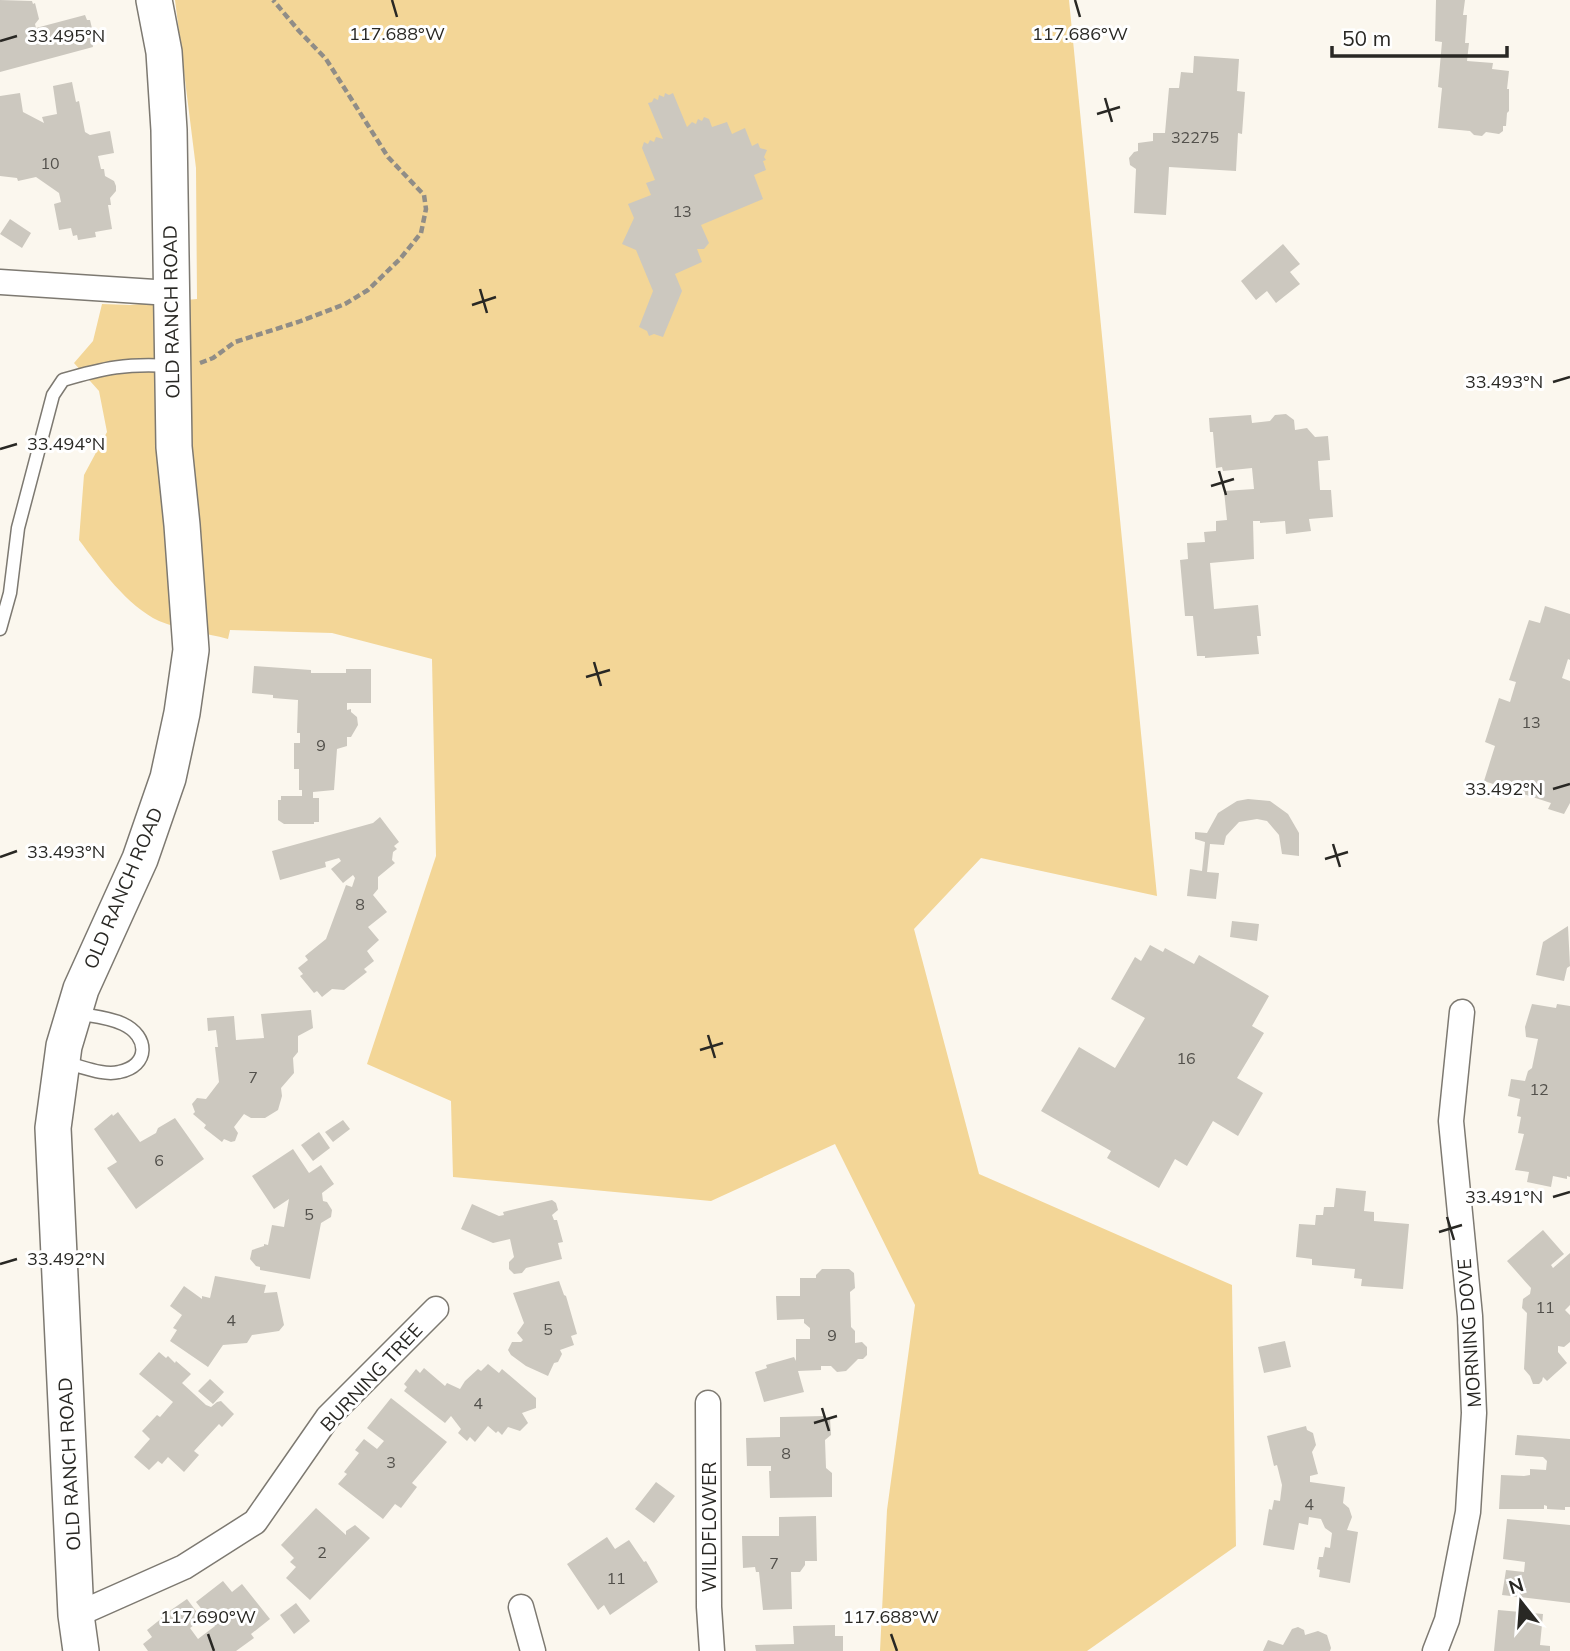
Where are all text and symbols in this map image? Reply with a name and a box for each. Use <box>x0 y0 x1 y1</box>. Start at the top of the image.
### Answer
scale bar <box>1332 14 1507 58</box>
text: 117.688°W <box>349 22 445 45</box>
text: 117.686°W <box>1032 22 1128 45</box>
text: 33.495°N <box>27 24 105 47</box>
text: 50 m <box>1342 25 1391 51</box>
house number: 32275 <box>1171 127 1219 147</box>
house number: 10 <box>40 153 60 173</box>
house number: 13 <box>672 201 692 221</box>
street label: OLD RANCH ROAD <box>157 225 185 399</box>
text: 33.493°N <box>1465 370 1543 393</box>
text: 33.494°N <box>27 432 105 455</box>
house number: 13 <box>1521 712 1541 732</box>
house number: 9 <box>316 735 326 755</box>
text: 33.492°N <box>1465 777 1543 800</box>
street label: OLD RANCH ROAD <box>78 803 168 973</box>
text: 33.493°N <box>27 840 105 863</box>
house number: 8 <box>355 894 365 914</box>
house number: 16 <box>1176 1048 1196 1068</box>
house number: 7 <box>248 1067 258 1087</box>
house number: 12 <box>1529 1079 1549 1099</box>
house number: 6 <box>154 1150 164 1170</box>
text: 33.491°N <box>1465 1185 1543 1208</box>
house number: 5 <box>304 1204 314 1224</box>
text: 33.492°N <box>27 1247 105 1270</box>
street label: MORNING DOVE <box>1452 1258 1486 1408</box>
house number: 11 <box>1535 1297 1555 1317</box>
house number: 4 <box>226 1310 236 1330</box>
street label: BURNING TREE <box>315 1318 427 1436</box>
house number: 5 <box>543 1319 553 1339</box>
house number: 9 <box>827 1325 837 1345</box>
street label: OLD RANCH ROAD <box>52 1377 86 1551</box>
house number: 4 <box>473 1393 483 1413</box>
house number: 8 <box>781 1443 791 1463</box>
house number: 3 <box>386 1452 396 1472</box>
street label: WILDFLOWER <box>697 1462 721 1592</box>
house number: 4 <box>1304 1494 1314 1514</box>
house number: 2 <box>317 1542 327 1562</box>
house number: 7 <box>769 1553 779 1573</box>
north arrow <box>1486 1567 1556 1637</box>
house number: 11 <box>606 1568 626 1588</box>
text: N <box>1506 1572 1526 1599</box>
text: 117.690°W <box>160 1605 256 1628</box>
text: 117.688°W <box>843 1605 939 1628</box>

